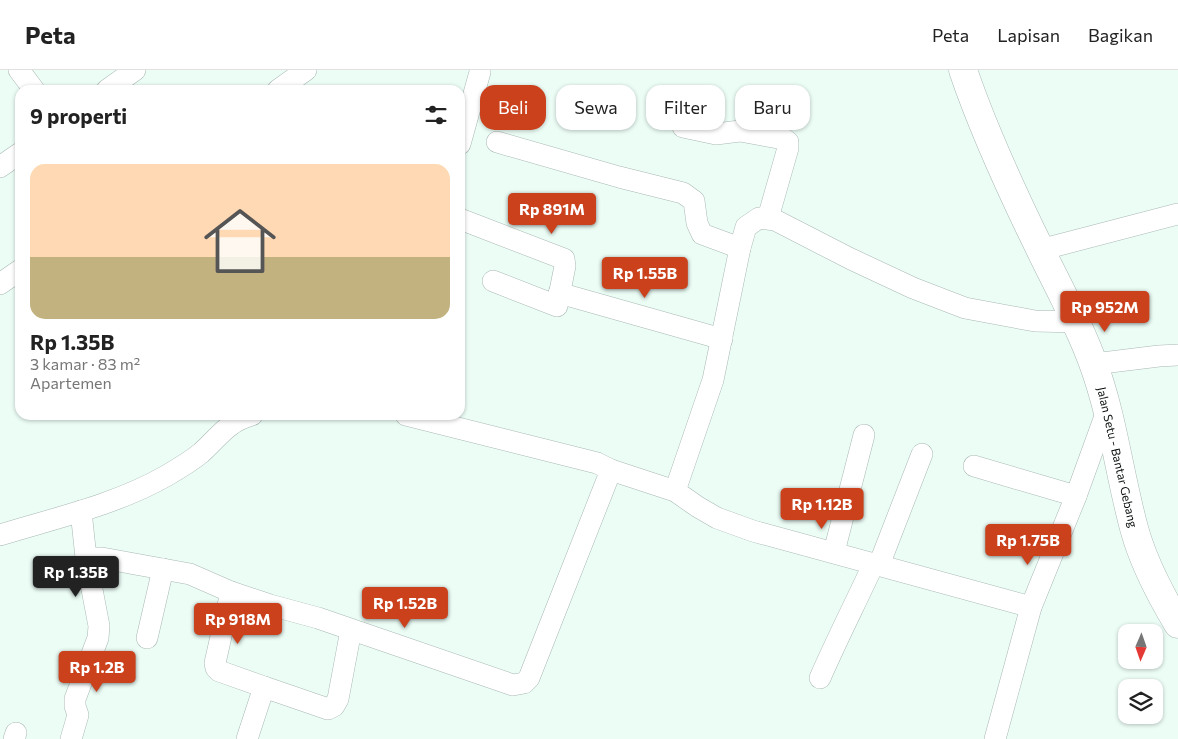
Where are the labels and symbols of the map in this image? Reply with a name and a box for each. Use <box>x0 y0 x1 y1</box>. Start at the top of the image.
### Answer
pin: Rp 891M <box>506 192 598 235</box>
pin: Rp 1.55B <box>593 256 697 299</box>
pin: Rp 952M <box>1059 290 1151 333</box>
street label: Jalan Setu - Bantar Gebang <box>1094 385 1141 529</box>
pin: Rp 1.12B <box>770 488 874 530</box>
pin: Rp 1.75B <box>976 524 1080 566</box>
pin: Rp 1.35B <box>24 556 128 598</box>
pin: Rp 1.52B <box>353 586 457 629</box>
pin: Rp 918M <box>192 602 284 645</box>
north arrow <box>1118 624 1162 669</box>
pin: Rp 1.2B <box>51 650 143 693</box>

